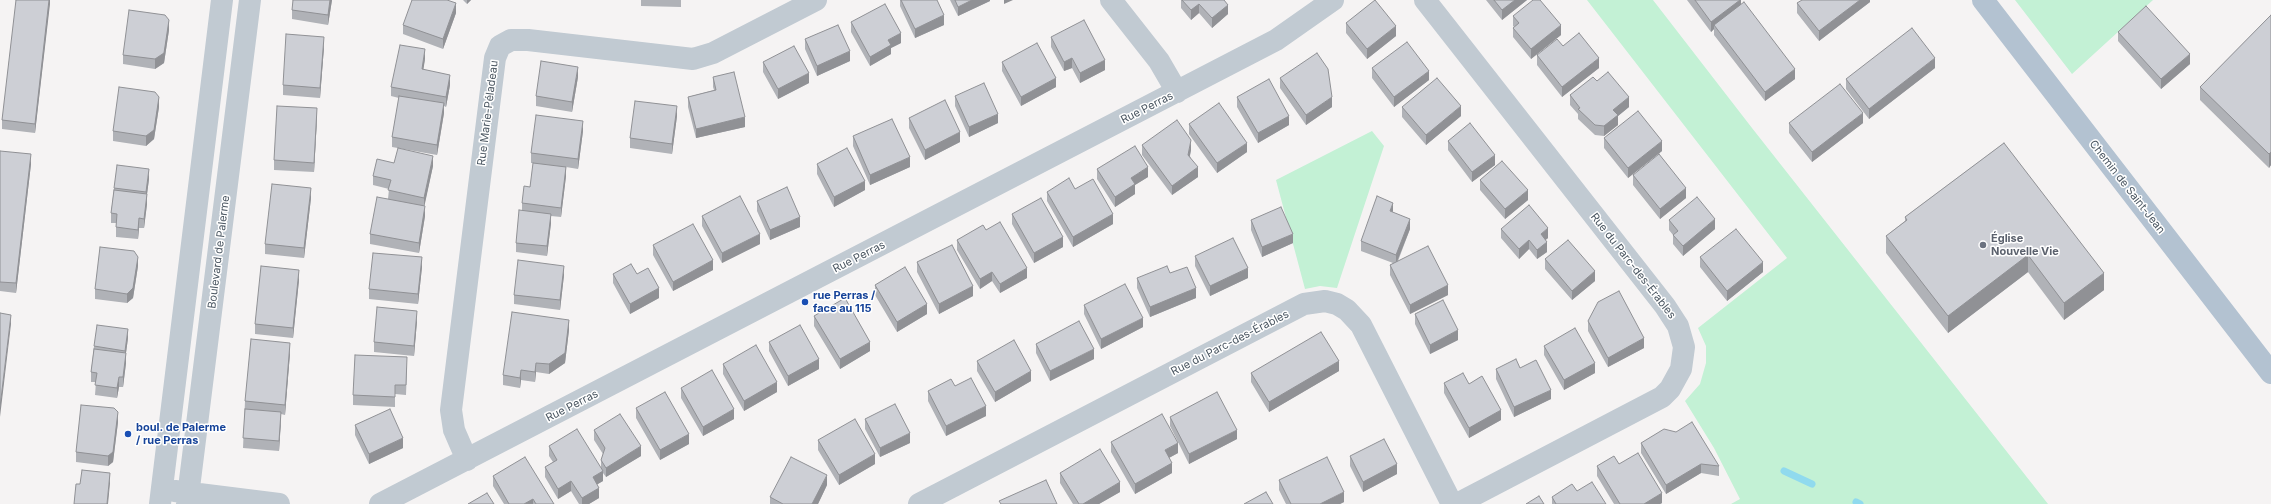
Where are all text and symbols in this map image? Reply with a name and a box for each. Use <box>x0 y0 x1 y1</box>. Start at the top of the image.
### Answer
street label: Rue Marie-Péladeau <box>475 60 501 166</box>
street label: Rue Perras <box>1119 89 1175 127</box>
street label: Chemin de Saint-Jean <box>2086 138 2168 236</box>
street label: Boulevard de Palerme <box>205 195 233 309</box>
street label: Rue du Parc-des-Érables <box>1588 211 1678 321</box>
place label: Église Nouvelle Vie <box>1991 232 2059 258</box>
street label: Rue Perras <box>831 238 887 276</box>
marker: Église Nouvelle Vie <box>1978 240 1988 250</box>
place label: rue Perras / face au 115 <box>813 289 875 315</box>
marker: rue Perras / face au 115 <box>800 297 810 307</box>
street label: Rue du Parc-des-Érables <box>1169 307 1291 379</box>
street label: Rue Perras <box>544 387 600 425</box>
place label: boul. de Palerme / rue Perras <box>136 421 226 447</box>
marker: boul. de Palerme / rue Perras <box>123 429 133 439</box>

